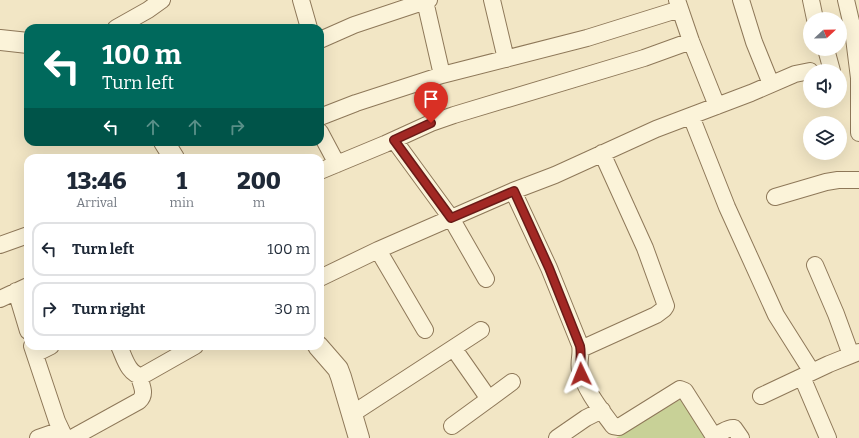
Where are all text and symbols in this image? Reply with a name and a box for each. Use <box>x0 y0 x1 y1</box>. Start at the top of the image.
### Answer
north arrow <box>803 12 847 56</box>
map controls <box>803 12 847 160</box>
text: 100 m <box>102 38 181 71</box>
icon: left <box>36 40 88 92</box>
button: sound <box>803 64 847 108</box>
text: Turn left <box>102 72 174 94</box>
pin <box>414 82 448 123</box>
icon: arrive <box>420 88 442 110</box>
icon: left <box>100 116 122 138</box>
icon: ahead <box>142 116 164 138</box>
icon: ahead <box>184 116 206 138</box>
icon: right <box>226 116 248 138</box>
button: layers <box>803 116 847 160</box>
text: 13:46 <box>67 167 127 195</box>
text: 1 <box>176 167 187 195</box>
text: 200 <box>237 167 281 195</box>
text: Arrival <box>76 195 117 210</box>
text: min <box>169 195 194 210</box>
text: m <box>253 195 265 210</box>
icon: left <box>38 238 60 260</box>
text: Turn left <box>72 240 134 258</box>
text: 100 m <box>267 240 310 258</box>
icon: right <box>38 298 60 320</box>
text: Turn right <box>72 300 145 318</box>
text: 30 m <box>275 300 310 318</box>
position arrow <box>560 353 602 395</box>

